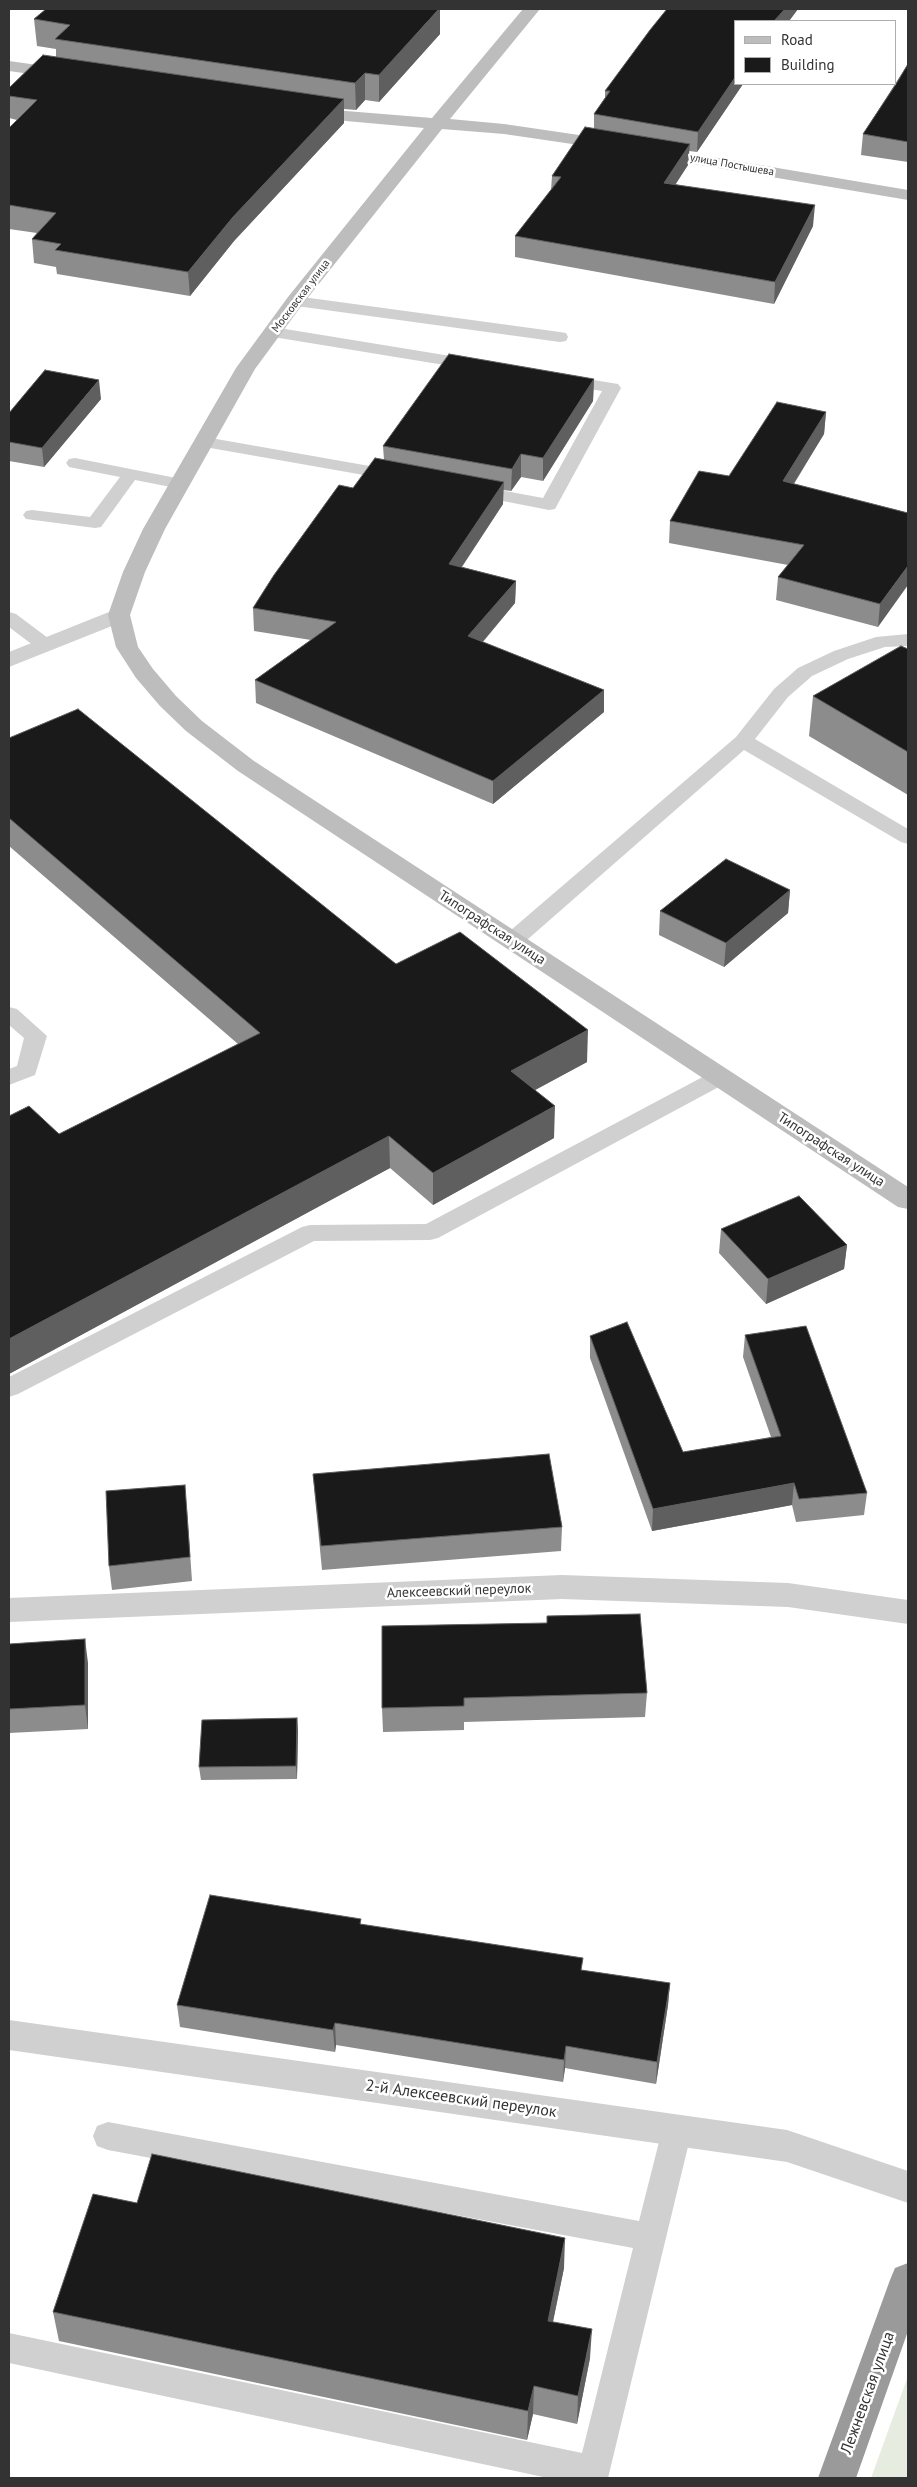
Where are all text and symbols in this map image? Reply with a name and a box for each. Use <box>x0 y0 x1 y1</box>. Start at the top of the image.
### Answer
legend <box>734 20 897 85</box>
text: Road <box>781 30 813 49</box>
text: Building <box>781 55 835 74</box>
street label: улица Постышева <box>689 151 775 179</box>
street label: Московская улица <box>269 257 333 335</box>
street label: Типографская улица <box>435 887 549 969</box>
street label: Типографская улица <box>774 1109 888 1191</box>
street label: Алексеевский переулок <box>387 1580 531 1602</box>
street label: 2-й Алексеевский переулок <box>364 2076 558 2122</box>
street label: Лежневская улица <box>837 2329 899 2457</box>

